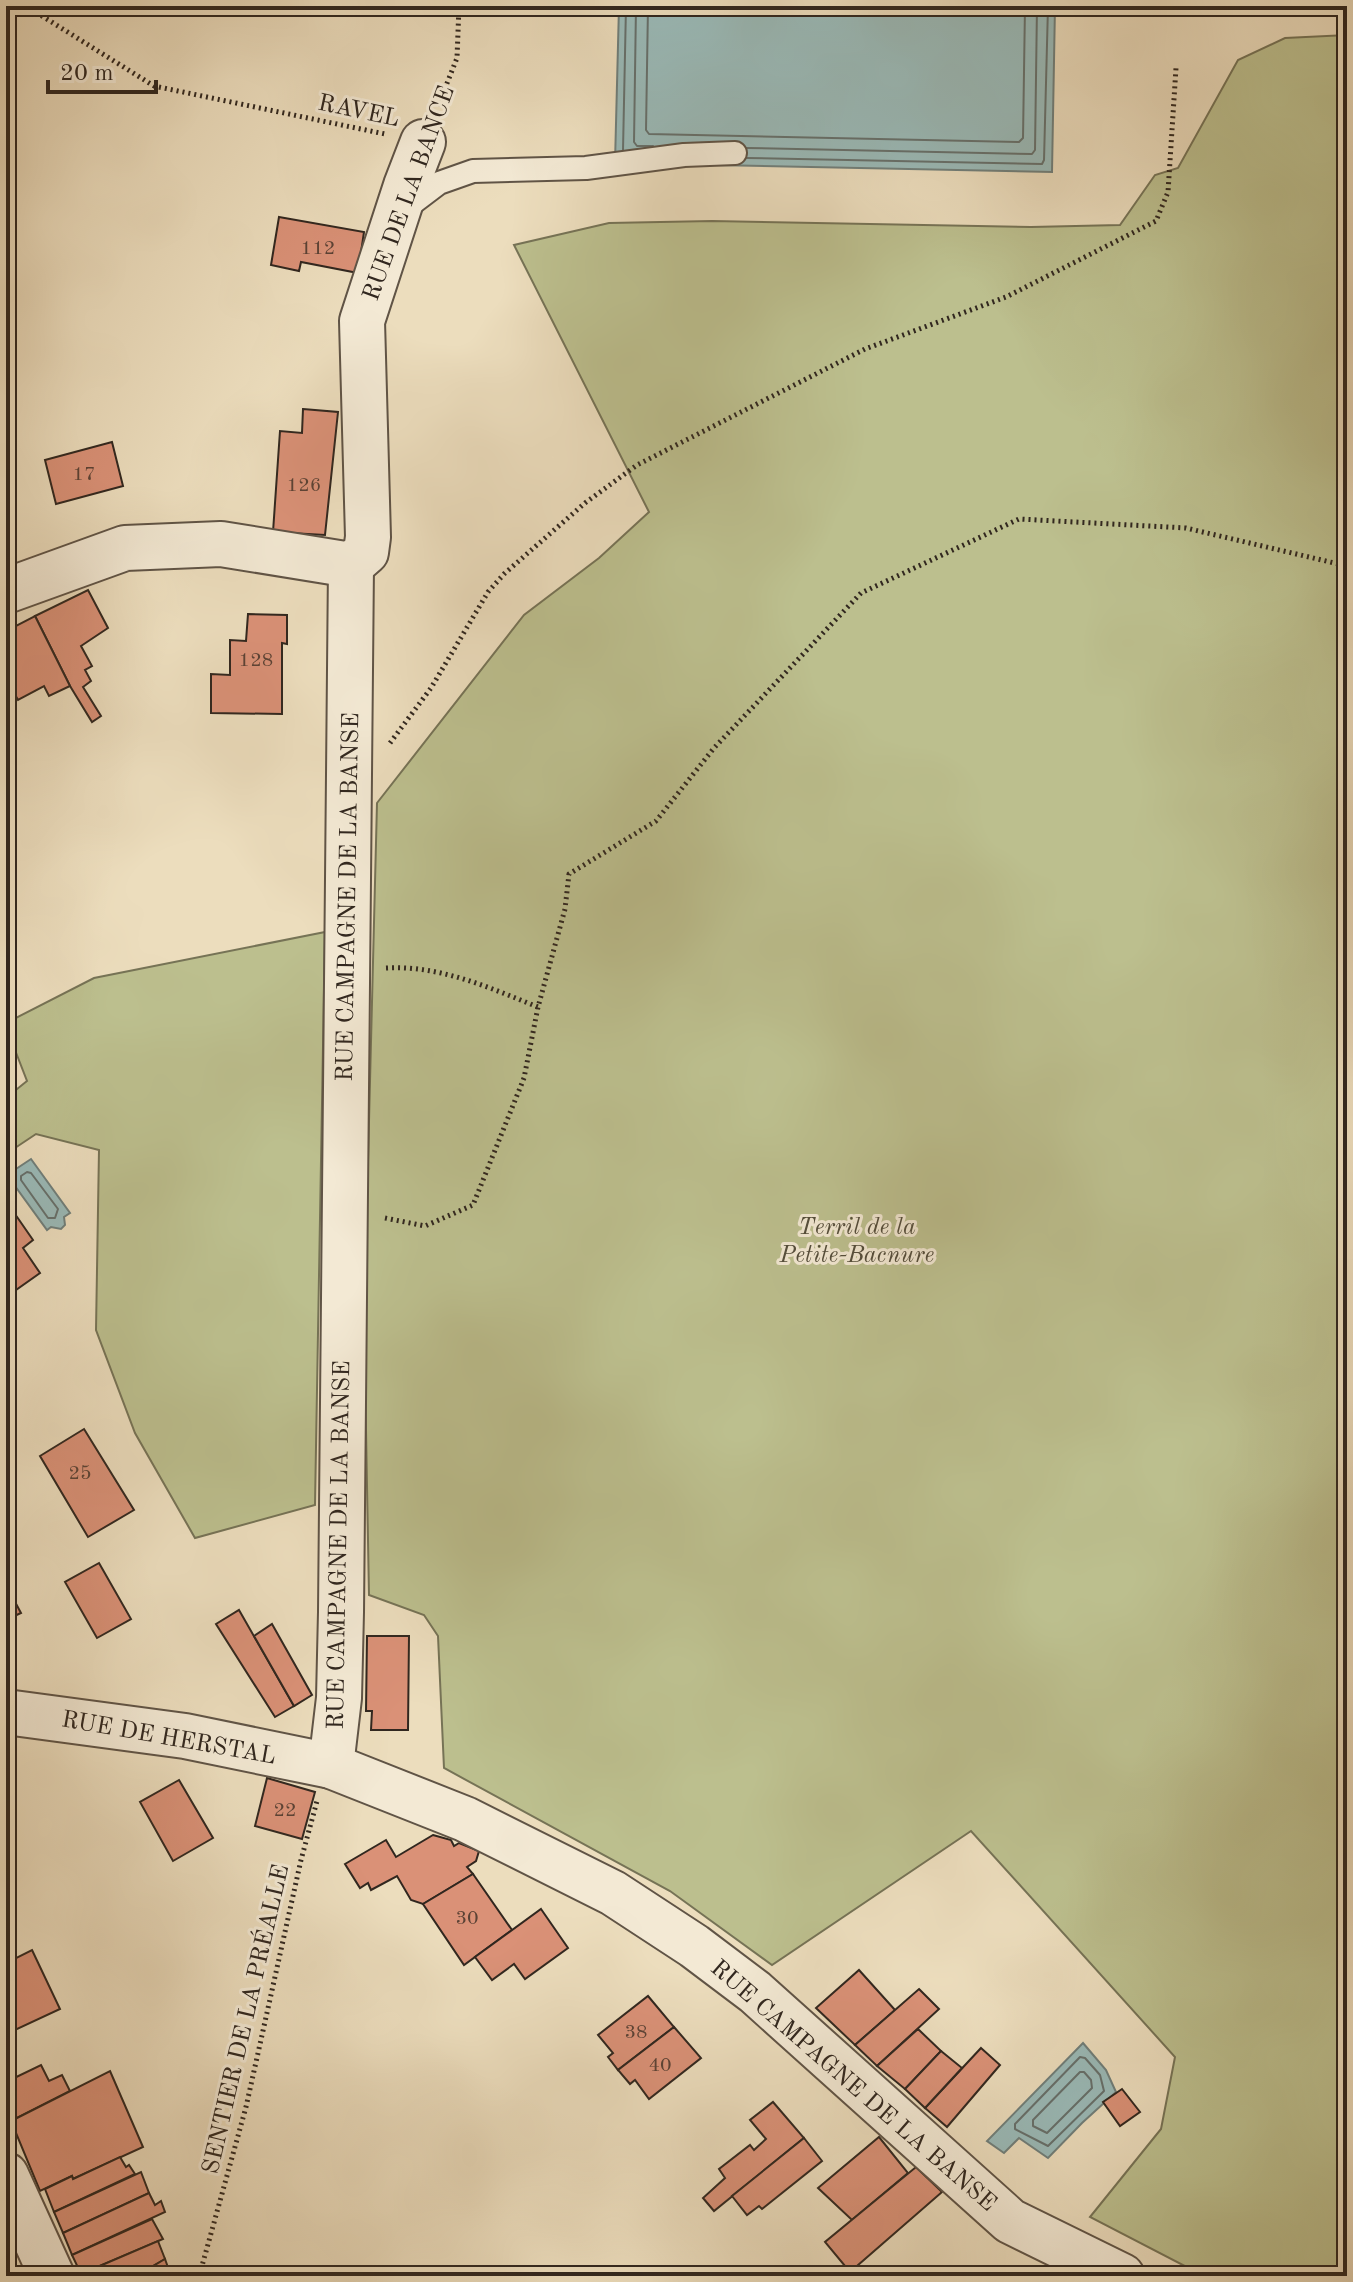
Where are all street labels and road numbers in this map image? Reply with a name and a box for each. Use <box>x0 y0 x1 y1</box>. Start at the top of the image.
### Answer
street label: RUE DE LA BANCE <box>360 83 460 304</box>
street label: RAVEL <box>316 92 402 132</box>
street label: RUE CAMPAGNE DE LA BANSE <box>334 712 364 1082</box>
street label: RUE CAMPAGNE DE LA BANSE <box>325 1360 355 1730</box>
street label: RUE DE HERSTAL <box>59 1708 278 1770</box>
street label: SENTIER DE LA PRÉALLE <box>196 1861 294 2177</box>
street label: RUE CAMPAGNE DE LA BANSE <box>705 1956 1000 2217</box>

